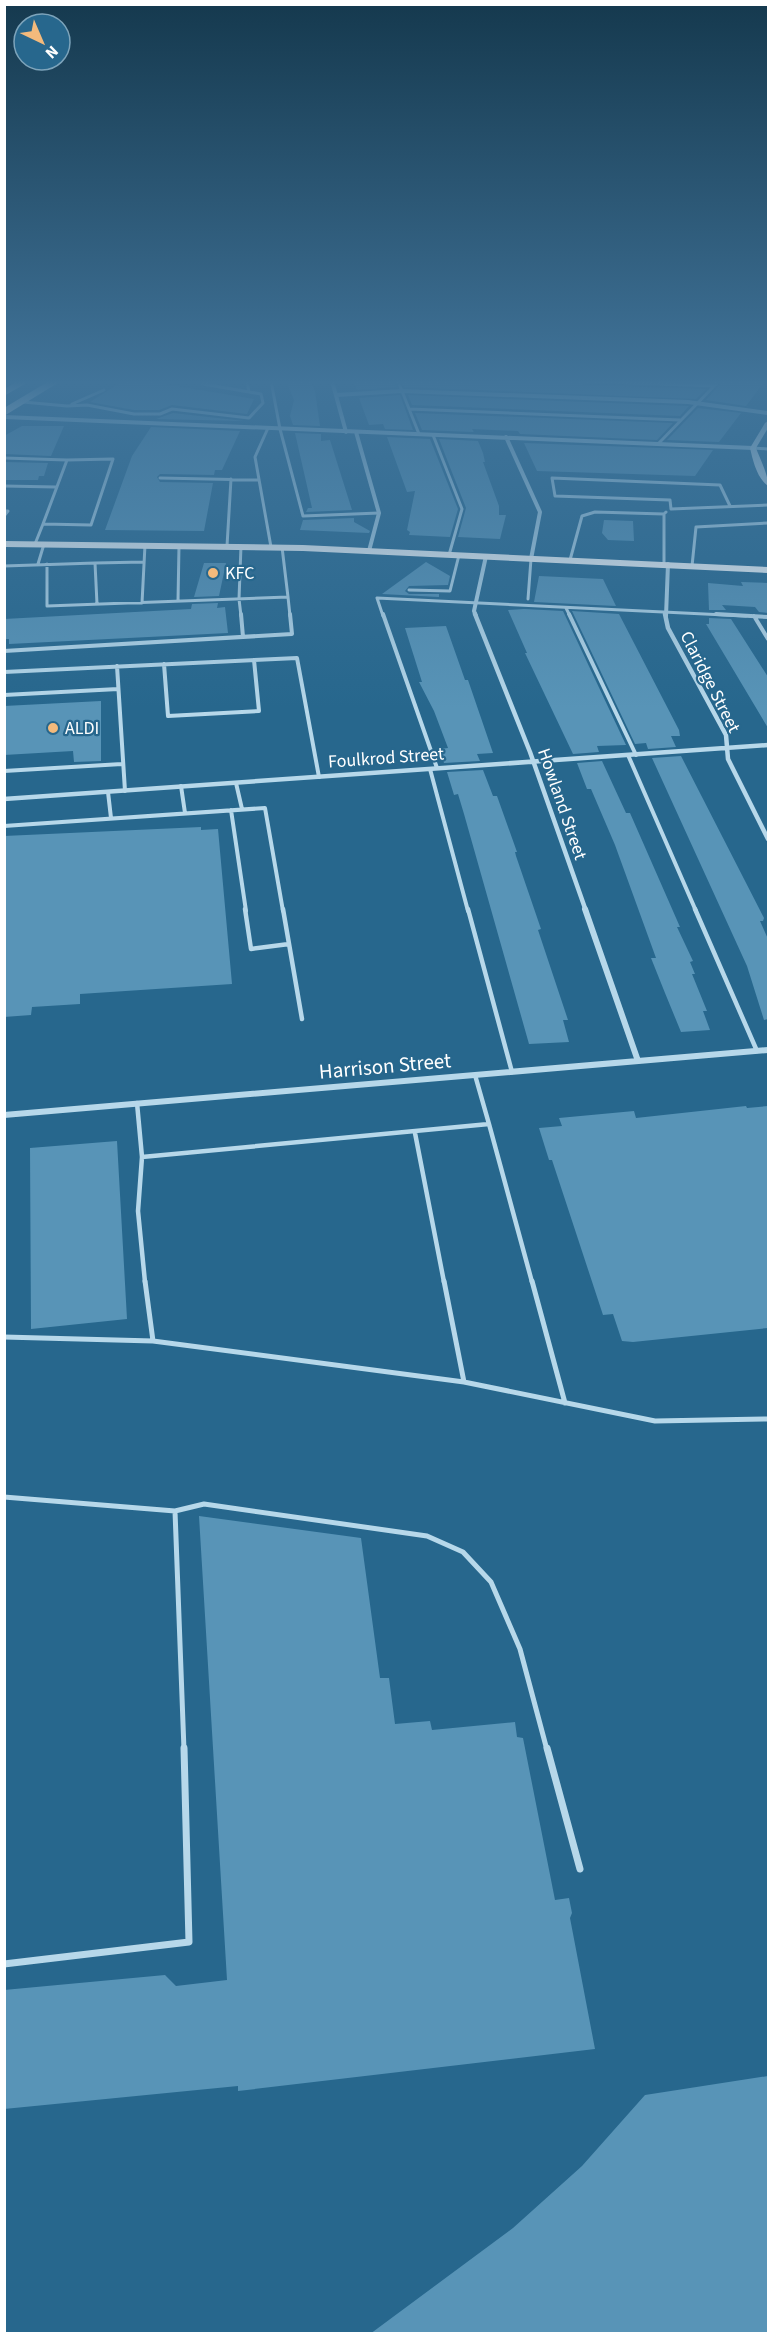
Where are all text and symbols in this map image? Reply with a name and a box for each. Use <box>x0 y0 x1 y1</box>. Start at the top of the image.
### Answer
north arrow <box>12 12 72 72</box>
text: N <box>40 40 63 64</box>
place label: KFC <box>225 561 254 586</box>
marker: KFC <box>206 566 220 580</box>
street label: Claridge Street <box>674 627 746 737</box>
place label: ALDI <box>65 716 99 741</box>
marker: ALDI <box>46 721 60 735</box>
street label: Foulkrod Street <box>327 741 445 775</box>
street label: Howland Street <box>531 745 593 863</box>
street label: Harrison Street <box>318 1045 452 1087</box>

